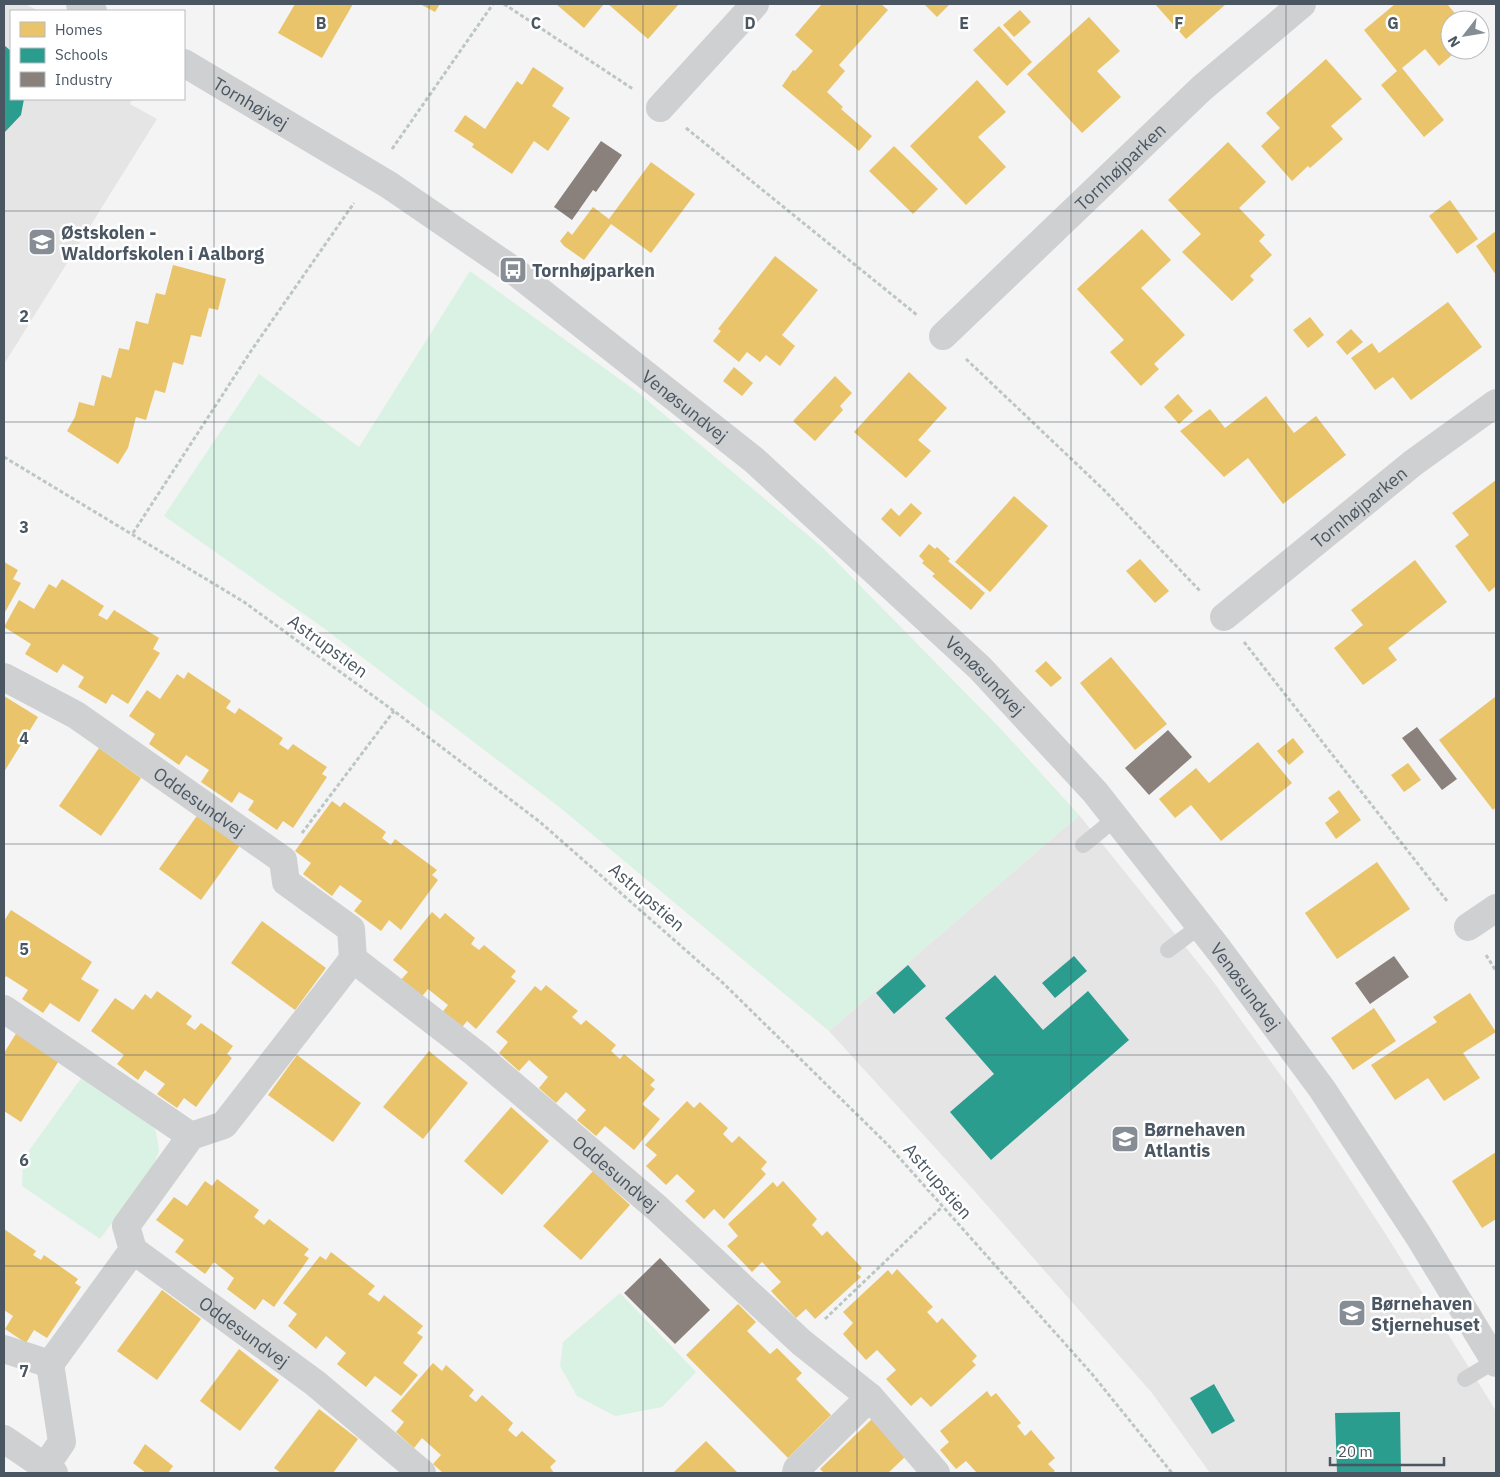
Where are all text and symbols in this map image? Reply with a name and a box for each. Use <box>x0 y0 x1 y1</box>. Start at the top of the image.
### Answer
legend <box>10 10 185 100</box>
north arrow <box>1440 10 1490 60</box>
text: B <box>316 13 327 33</box>
text: C <box>531 13 541 33</box>
text: D <box>744 13 756 33</box>
text: E <box>959 13 969 33</box>
text: F <box>1174 13 1184 33</box>
text: G <box>1387 13 1399 33</box>
text: Homes <box>55 20 103 39</box>
text: N <box>1444 33 1464 51</box>
text: Schools <box>55 45 108 64</box>
text: Industry <box>55 70 113 89</box>
street label: Tornhøjvej <box>209 71 293 134</box>
street label: Tornhøjparken <box>1070 118 1170 215</box>
place label: Østskolen - Waldorfskolen i Aalborg <box>61 221 264 265</box>
school or university icon: Østskolen - Waldorfskolen i Aalborg <box>27 227 57 257</box>
bus stop icon: Tornhøjparken <box>498 255 528 285</box>
place label: Tornhøjparken <box>532 259 655 282</box>
text: 2 <box>19 306 29 326</box>
street label: Venøsundvej <box>637 365 733 447</box>
street label: Tornhøjparken <box>1306 461 1412 553</box>
text: 3 <box>19 517 29 537</box>
street label: Astrupstien <box>283 609 373 683</box>
street label: Venøsundvej <box>941 631 1030 720</box>
text: 4 <box>19 728 29 748</box>
street label: Oddesundvej <box>149 761 249 841</box>
street label: Astrupstien <box>604 858 690 936</box>
street label: Venøsundvej <box>1206 938 1286 1035</box>
text: 5 <box>19 939 29 959</box>
place label: Børnehaven Atlantis <box>1144 1118 1246 1162</box>
school or university icon: Børnehaven Atlantis <box>1110 1124 1140 1154</box>
street label: Oddesundvej <box>568 1130 664 1216</box>
street label: Astrupstien <box>899 1138 977 1224</box>
text: 6 <box>19 1150 29 1170</box>
street label: Oddesundvej <box>195 1291 294 1372</box>
place label: Børnehaven Stjernehuset <box>1371 1292 1480 1336</box>
school or university icon: Børnehaven Stjernehuset <box>1337 1298 1367 1328</box>
text: 7 <box>19 1361 29 1381</box>
scale bar <box>1330 1434 1444 1466</box>
text: 20 m <box>1338 1442 1373 1461</box>

